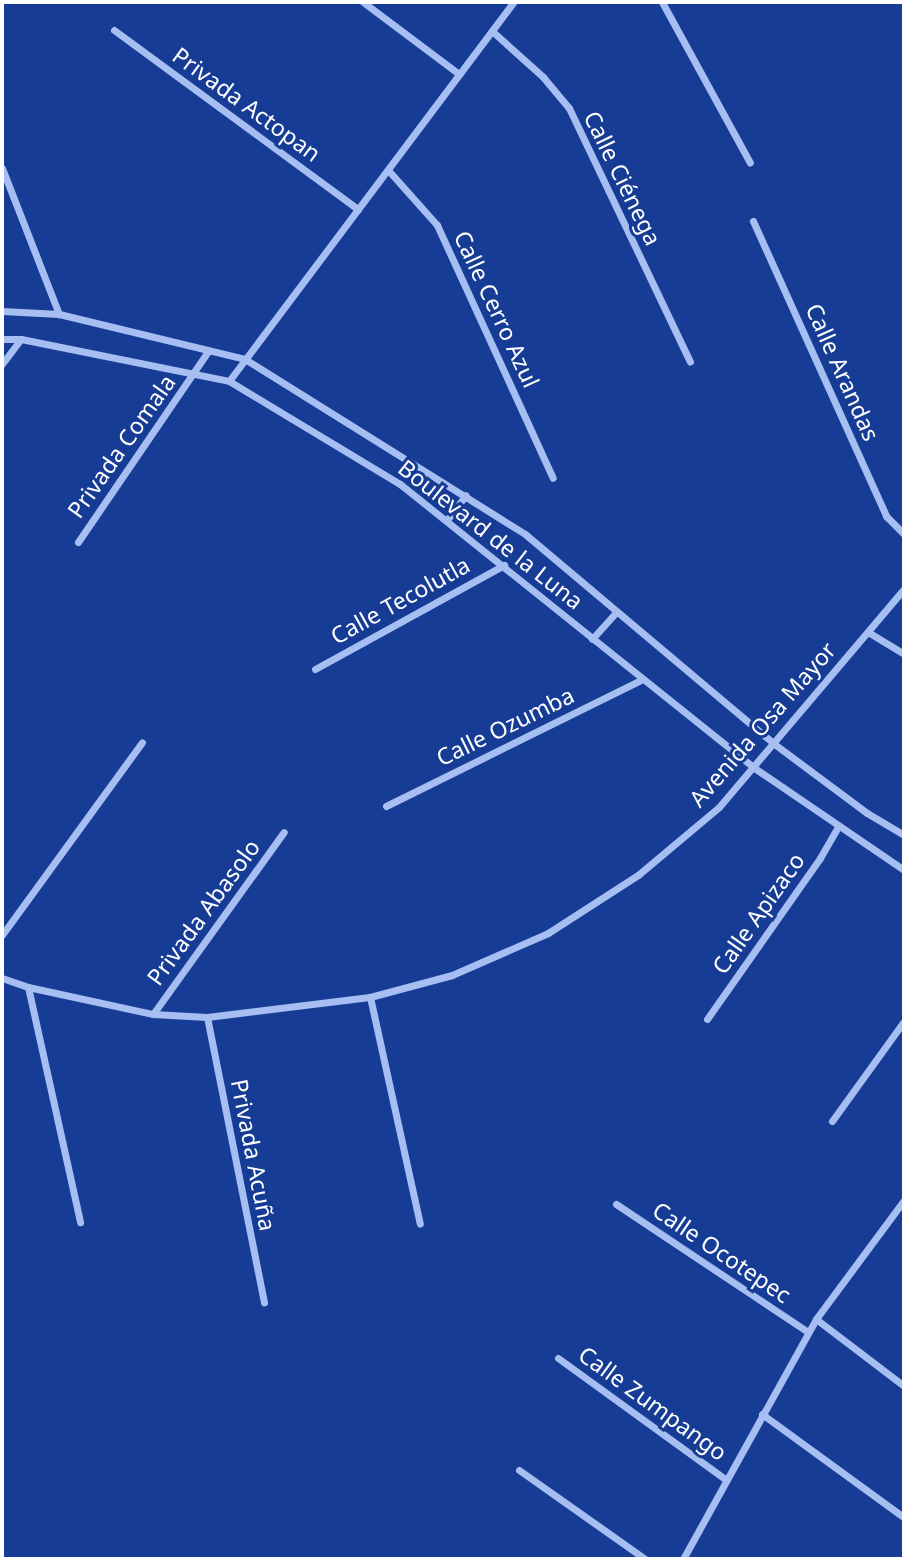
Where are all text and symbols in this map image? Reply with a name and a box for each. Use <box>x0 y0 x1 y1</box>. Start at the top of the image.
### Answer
street label: Privada Actopan <box>168 41 326 167</box>
street label: Calle Ciénega <box>579 106 667 250</box>
street label: Calle Cerro Azul <box>449 226 545 392</box>
street label: Calle Arandas <box>800 299 886 445</box>
street label: Privada Comala <box>61 369 181 523</box>
street label: Boulevard de la Luna <box>393 453 589 615</box>
street label: Calle Tecolutla <box>326 550 474 650</box>
street label: Avenida Osa Mayor <box>683 636 841 812</box>
street label: Calle Ozumba <box>432 681 578 771</box>
street label: Privada Abasolo <box>141 834 265 990</box>
street label: Calle Apizaco <box>706 847 810 979</box>
street label: Privada Acuña <box>226 1077 282 1233</box>
street label: Calle Ocotepec <box>648 1196 796 1308</box>
street label: Calle Zumpango <box>574 1340 732 1466</box>

